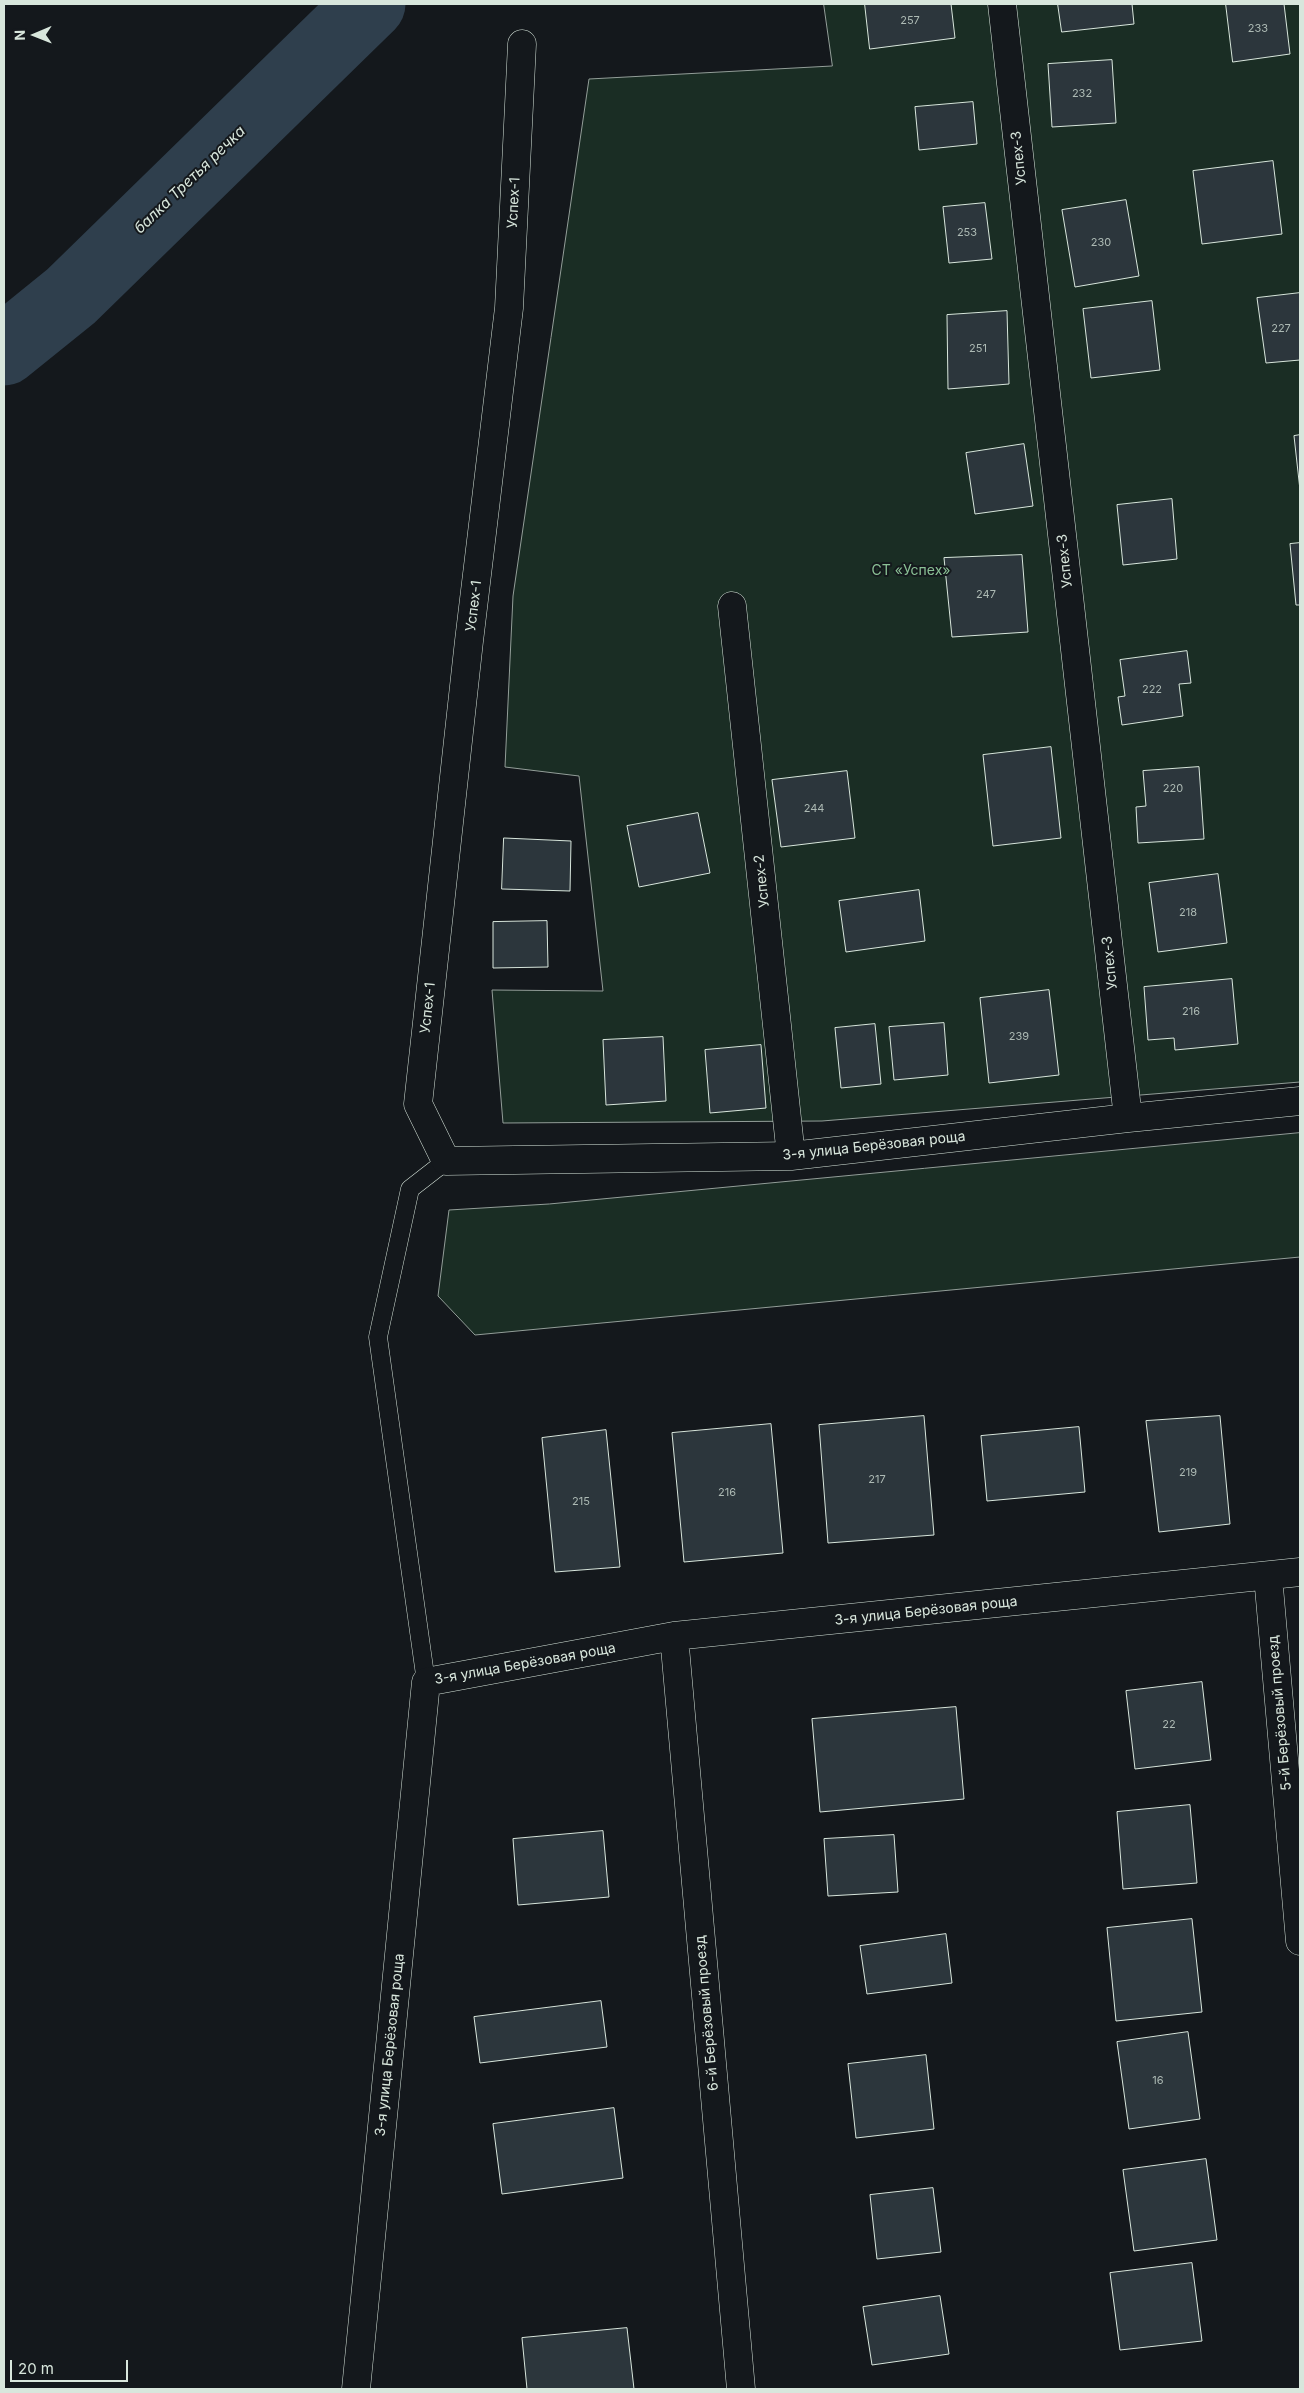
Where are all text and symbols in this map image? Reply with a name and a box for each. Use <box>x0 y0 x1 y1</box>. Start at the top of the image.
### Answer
north arrow <box>10 10 60 60</box>
house number: 257 <box>900 14 920 28</box>
house number: 233 <box>1248 22 1268 36</box>
text: N <box>11 30 28 41</box>
house number: 232 <box>1072 87 1092 101</box>
water label: балка Третья речка <box>131 122 249 238</box>
street label: Успех-3 <box>1008 130 1030 186</box>
street label: Успех-1 <box>504 177 524 229</box>
house number: 253 <box>957 226 977 240</box>
house number: 230 <box>1091 236 1111 250</box>
house number: 227 <box>1271 322 1291 336</box>
house number: 251 <box>969 342 987 356</box>
street label: Успех-3 <box>1054 533 1076 589</box>
park label: СТ «Успех» <box>872 563 950 579</box>
street label: Успех-1 <box>463 580 485 632</box>
house number: 247 <box>976 588 996 602</box>
house number: 222 <box>1142 683 1162 697</box>
house number: 220 <box>1163 782 1183 796</box>
house number: 244 <box>804 802 824 816</box>
street label: Успех-2 <box>751 853 773 909</box>
house number: 218 <box>1179 906 1197 920</box>
street label: Успех-3 <box>1099 935 1121 991</box>
street label: Успех-1 <box>417 982 439 1034</box>
house number: 216 <box>1182 1005 1200 1019</box>
house number: 239 <box>1009 1030 1029 1044</box>
street label: 3-я улица Берёзовая роща <box>782 1128 966 1164</box>
house number: 219 <box>1179 1466 1197 1480</box>
house number: 217 <box>868 1473 886 1487</box>
house number: 216 <box>718 1486 736 1500</box>
house number: 215 <box>572 1495 590 1509</box>
street label: 3-я улица Берёзовая роща <box>834 1593 1018 1629</box>
street label: 5-й Берёзовый проезд <box>1265 1635 1295 1791</box>
street label: 3-я улица Берёзовая роща <box>433 1640 617 1688</box>
house number: 22 <box>1162 1718 1176 1732</box>
street label: 6-й Берёзовый проезд <box>692 1935 722 2091</box>
street label: 3-я улица Берёзовая роща <box>372 1953 408 2137</box>
house number: 16 <box>1152 2074 1164 2088</box>
scale bar <box>12 2350 130 2382</box>
text: 20 m <box>18 2359 54 2378</box>

